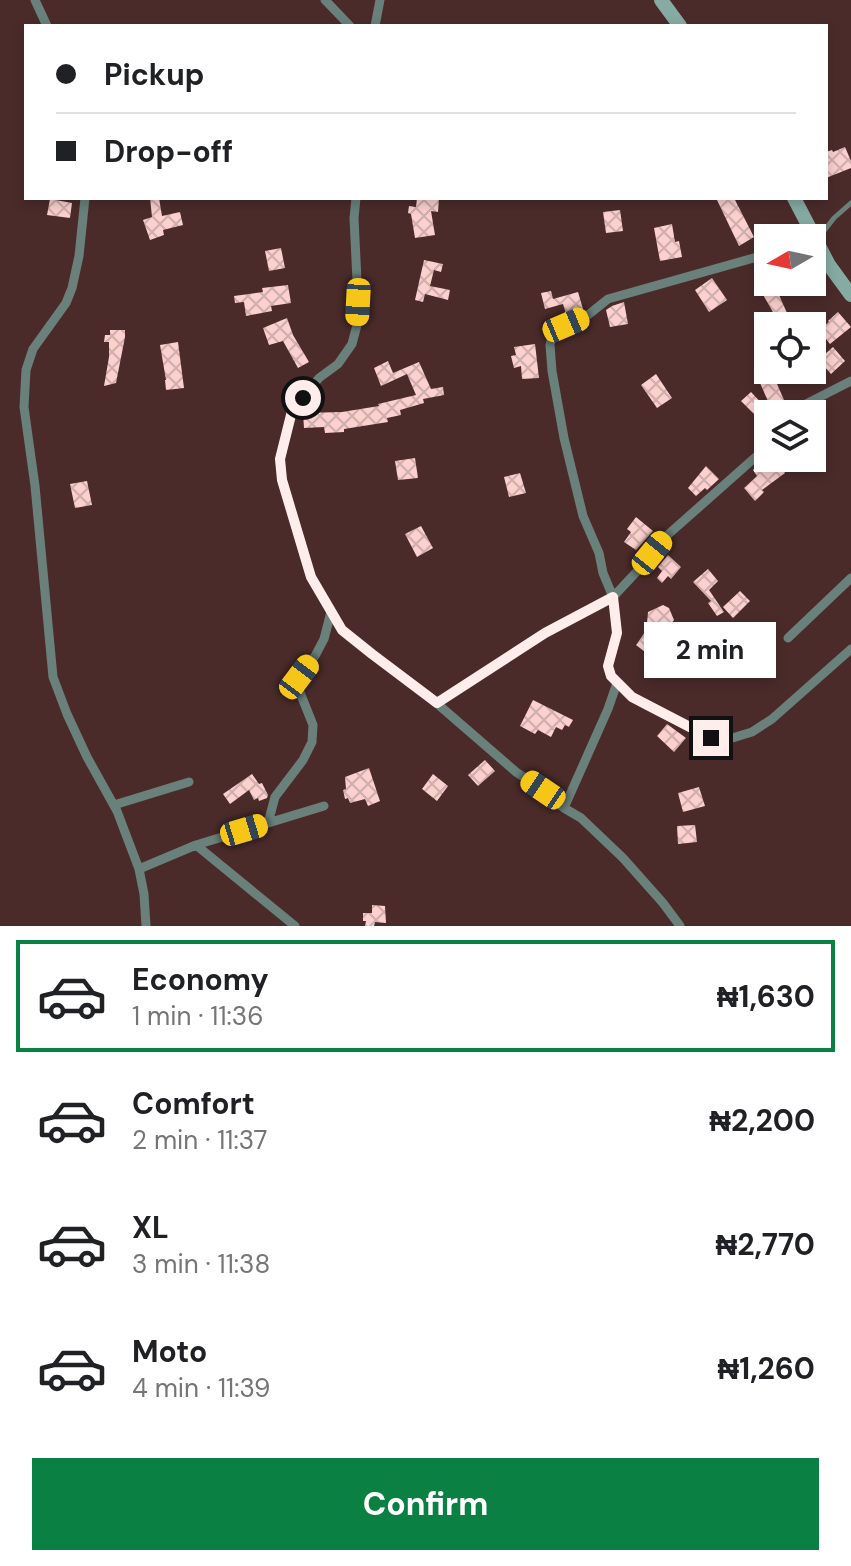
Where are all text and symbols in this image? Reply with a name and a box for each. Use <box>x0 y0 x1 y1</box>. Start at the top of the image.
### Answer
text: Pickup <box>104 55 204 94</box>
text: Drop-off <box>104 132 233 171</box>
north arrow <box>754 224 826 296</box>
map controls <box>754 224 826 472</box>
car <box>345 277 371 327</box>
car <box>539 305 593 345</box>
button: locate <box>754 312 826 384</box>
route start <box>285 380 321 416</box>
button: layers <box>754 400 826 472</box>
car <box>628 527 676 579</box>
callout: 2 min <box>645 622 777 678</box>
text: 2 min <box>676 633 744 667</box>
car <box>275 651 323 703</box>
route end <box>693 720 729 756</box>
car <box>516 767 570 813</box>
car <box>218 812 270 848</box>
icon: car <box>36 960 108 1032</box>
text: Economy <box>132 960 269 999</box>
text: ₦1,630 <box>717 977 815 1016</box>
text: 1 min · 11:36 <box>132 999 264 1033</box>
icon: car <box>36 1084 108 1156</box>
text: Comfort <box>132 1084 255 1123</box>
text: ₦2,200 <box>709 1101 815 1140</box>
text: 2 min · 11:37 <box>132 1123 268 1157</box>
icon: car <box>36 1208 108 1280</box>
text: XL <box>132 1208 169 1247</box>
text: ₦2,770 <box>715 1225 815 1264</box>
text: 3 min · 11:38 <box>132 1247 270 1281</box>
icon: car <box>36 1332 108 1404</box>
text: Moto <box>132 1332 207 1371</box>
text: ₦1,260 <box>718 1349 815 1388</box>
text: 4 min · 11:39 <box>132 1371 270 1405</box>
button: Confirm <box>32 1458 819 1550</box>

